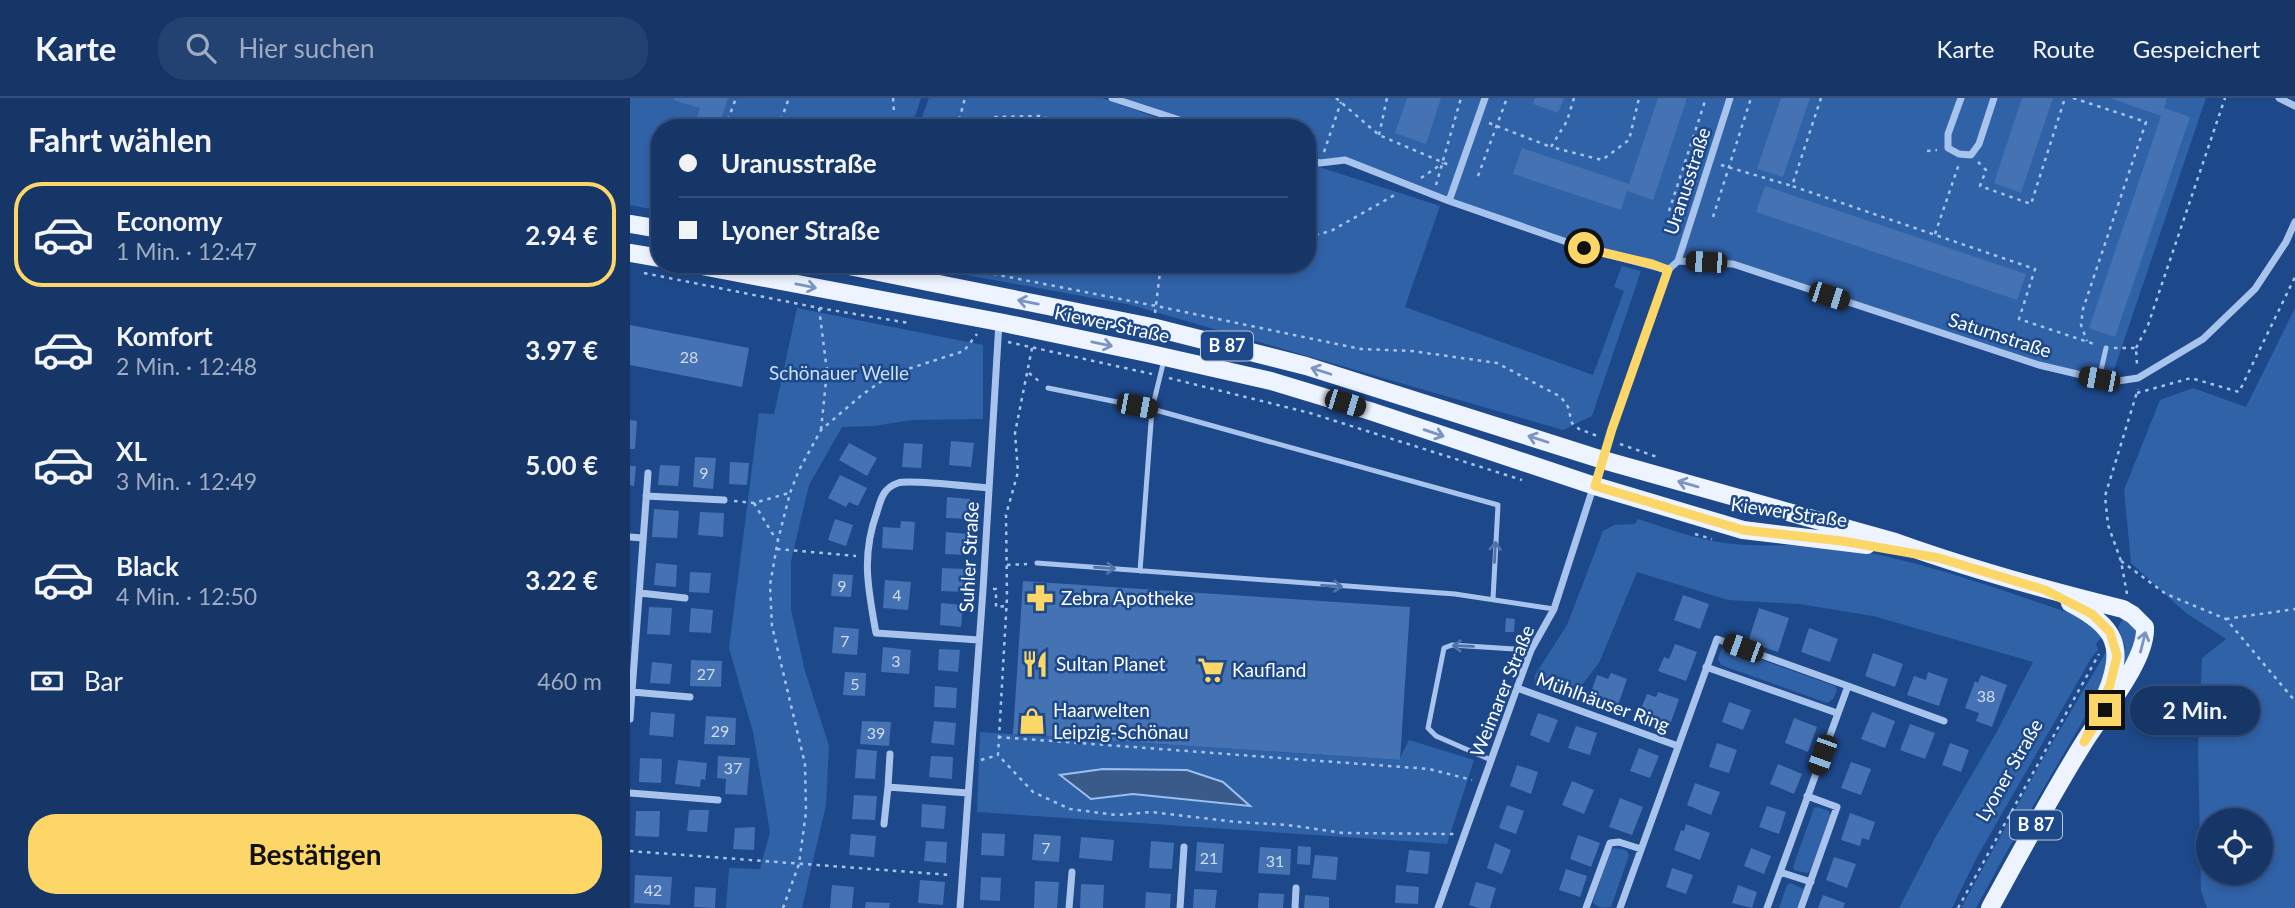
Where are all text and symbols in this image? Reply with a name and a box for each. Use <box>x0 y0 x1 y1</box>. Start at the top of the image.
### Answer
search box <box>158 17 648 80</box>
text: Karte <box>35 28 116 68</box>
icon: search <box>182 29 220 67</box>
text: Hier suchen <box>238 32 375 64</box>
text: Karte <box>1937 34 1994 63</box>
text: Route <box>2032 34 2095 63</box>
text: Gespeichert <box>2133 34 2260 63</box>
text: Fahrt wählen <box>28 120 212 159</box>
street label: Uranusstraße <box>1658 124 1715 237</box>
text: Uranusstraße <box>721 147 877 179</box>
icon: car <box>32 203 95 266</box>
text: Economy <box>116 205 222 237</box>
text: Lyoner Straße <box>721 214 880 246</box>
text: 2.94 € <box>525 219 598 251</box>
route start <box>1568 232 1600 264</box>
text: 1 Min. · 12:47 <box>116 237 257 265</box>
car <box>1685 250 1728 274</box>
one-way arrow <box>795 280 817 293</box>
car <box>1806 280 1853 312</box>
one-way arrow <box>1017 295 1040 308</box>
street label: Kiewer Straße <box>1052 300 1172 347</box>
street label: Saturnstraße <box>1946 307 2054 362</box>
icon: car <box>32 318 95 381</box>
text: Komfort <box>116 320 213 352</box>
road number: B 87 <box>1201 332 1253 360</box>
text: 3.97 € <box>525 334 598 366</box>
one-way arrow <box>1090 337 1113 351</box>
house number: 28 <box>680 347 698 366</box>
text: 2 Min. · 12:48 <box>116 352 257 380</box>
park label: Schönauer Welle <box>769 361 909 384</box>
one-way arrow <box>1310 363 1332 376</box>
car <box>2077 365 2122 393</box>
car <box>1322 387 1369 419</box>
car <box>1115 392 1160 420</box>
one-way arrow <box>1423 428 1445 440</box>
one-way arrow <box>1527 432 1549 444</box>
icon: car <box>32 433 95 496</box>
text: XL <box>116 435 147 467</box>
text: 5.00 € <box>525 449 598 481</box>
house number: 9 <box>699 463 709 482</box>
text: 3 Min. · 12:49 <box>116 467 257 495</box>
one-way arrow <box>1677 477 1700 490</box>
street label: Kiewer Straße <box>1729 492 1849 531</box>
street label: Suhler Straße <box>954 501 983 613</box>
one-way arrow <box>1489 541 1502 564</box>
icon: car <box>32 548 95 611</box>
text: Black <box>116 550 179 582</box>
one-way arrow <box>1093 562 1116 575</box>
text: 3.22 € <box>525 564 598 596</box>
house number: 9 <box>837 576 847 595</box>
one-way arrow <box>1320 579 1343 592</box>
text: 4 Min. · 12:50 <box>116 582 257 610</box>
pharmacy icon: Zebra Apotheke <box>1025 583 1055 613</box>
house number: 4 <box>892 585 902 604</box>
place label: Zebra Apotheke <box>1061 586 1194 609</box>
street label: Weimarer Straße <box>1465 622 1538 760</box>
house number: 7 <box>840 631 850 650</box>
car <box>1720 631 1767 665</box>
one-way arrow <box>2137 631 2150 653</box>
one-way arrow <box>1452 640 1475 653</box>
restaurant icon: Sultan Planet <box>1020 649 1050 679</box>
house number: 3 <box>891 651 901 670</box>
place label: Sultan Planet <box>1056 652 1166 675</box>
supermarket icon: Kaufland <box>1196 655 1226 685</box>
place label: Kaufland <box>1232 658 1306 681</box>
icon: cash <box>28 662 66 700</box>
house number: 27 <box>697 664 715 683</box>
text: Bar <box>84 665 123 697</box>
text: 460 m <box>537 667 602 695</box>
street label: Mühlhäuser Ring <box>1533 667 1673 736</box>
house number: 5 <box>850 674 860 693</box>
house number: 38 <box>1977 686 1995 705</box>
callout: 2 Min. <box>2130 686 2259 734</box>
route end <box>2089 694 2121 726</box>
text: 2 Min. <box>2163 696 2227 724</box>
place label: Haarwelten Leipzig-Schönau <box>1053 698 1189 743</box>
shop icon: Haarwelten Leipzig-Schönau <box>1017 706 1047 736</box>
street label: Lyoner Straße <box>1970 715 2047 825</box>
house number: 29 <box>711 721 729 740</box>
house number: 39 <box>867 723 885 742</box>
car <box>1805 732 1840 778</box>
house number: 37 <box>724 758 742 777</box>
map controls <box>2196 808 2273 885</box>
button: locate <box>2196 808 2273 885</box>
road number: B 87 <box>2010 810 2062 840</box>
button: Bestätigen <box>28 814 602 894</box>
house number: 7 <box>1041 838 1051 857</box>
house number: 21 <box>1200 848 1218 867</box>
house number: 31 <box>1266 851 1284 870</box>
house number: 42 <box>644 880 662 899</box>

